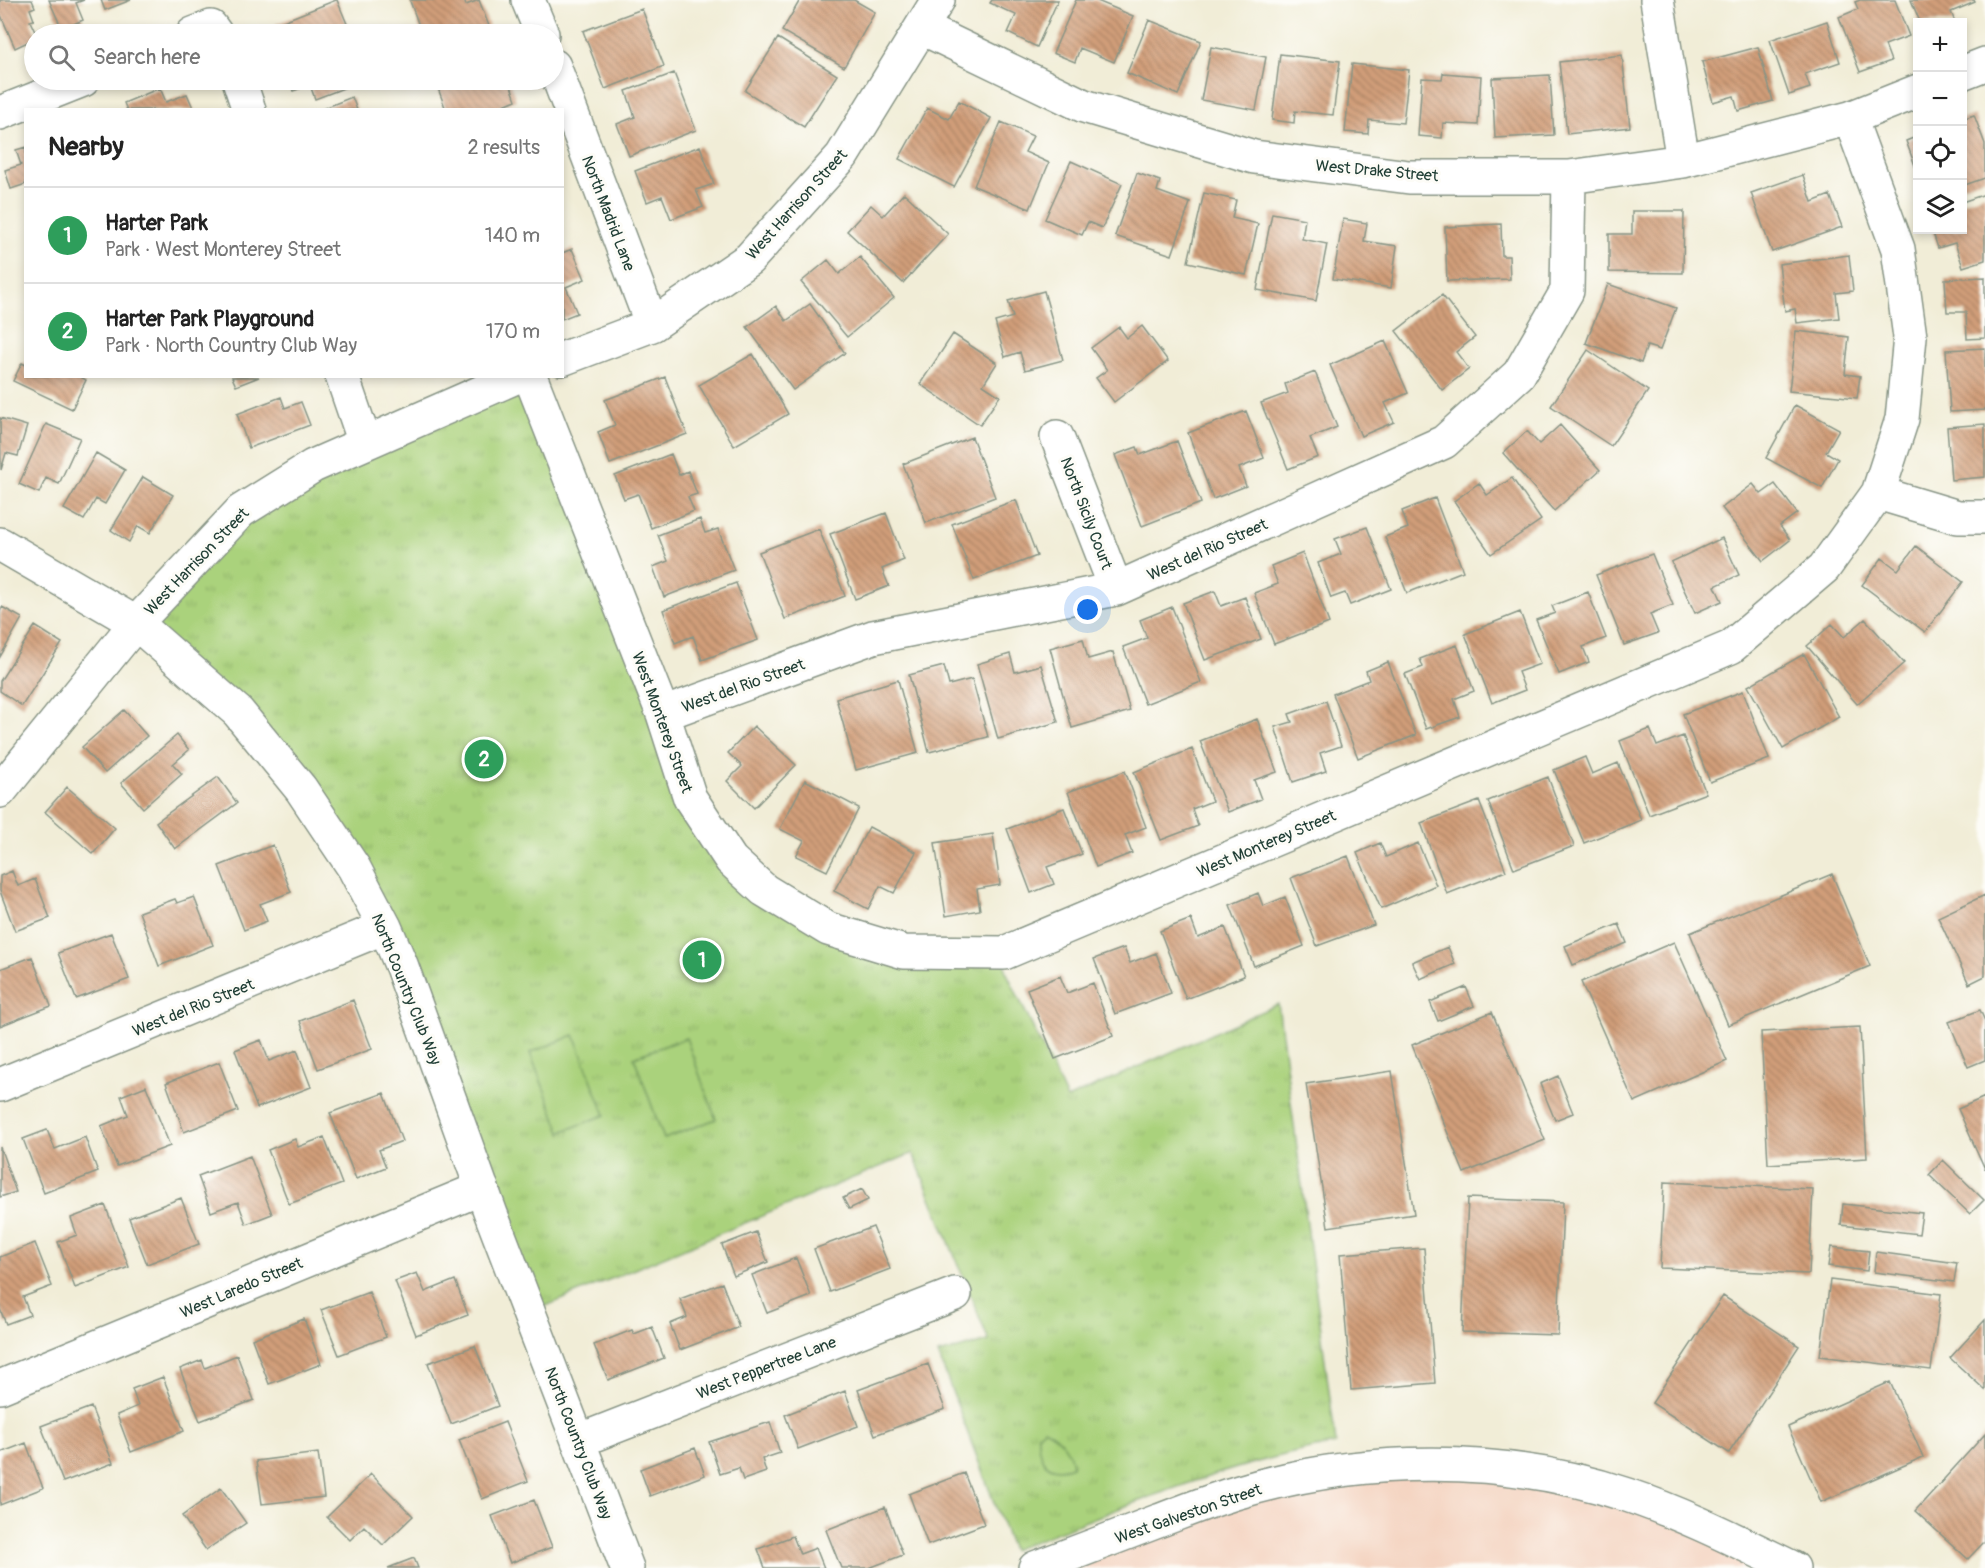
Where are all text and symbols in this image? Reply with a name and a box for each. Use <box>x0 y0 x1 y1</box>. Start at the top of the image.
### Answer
map controls <box>1913 18 1967 234</box>
button: + <box>1913 18 1967 72</box>
search box <box>24 24 564 90</box>
icon: search <box>45 41 78 74</box>
text: Search here <box>93 43 200 71</box>
button: − <box>1913 72 1967 126</box>
button: locate <box>1913 126 1967 180</box>
text: Nearby <box>48 131 124 163</box>
text: 2 results <box>468 135 540 160</box>
street label: West Harrison Street <box>742 145 852 264</box>
street label: North Madrid Lane <box>577 153 639 274</box>
street label: West Drake Street <box>1315 156 1440 186</box>
button: layers <box>1913 180 1967 234</box>
text: Harter Park <box>105 209 208 237</box>
text: 1 <box>64 223 71 248</box>
text: 140 m <box>485 223 540 248</box>
text: Park · West Monterey Street <box>105 237 341 262</box>
text: Harter Park Playground <box>105 305 314 333</box>
text: 2 <box>62 319 73 344</box>
text: 170 m <box>486 319 540 344</box>
text: Park · North Country Club Way <box>105 333 357 358</box>
street label: North Sicily Court <box>1056 454 1117 573</box>
street label: West Harrison Street <box>140 503 254 620</box>
street label: West del Rio Street <box>1144 514 1271 585</box>
your location <box>1073 595 1102 624</box>
street label: West Monterey Street <box>627 649 697 796</box>
street label: West del Rio Street <box>679 654 808 717</box>
pin: 2 <box>464 736 504 782</box>
street label: West Monterey Street <box>1194 805 1339 882</box>
street label: North Country Club Way <box>367 911 446 1068</box>
pin: 1 <box>682 938 722 982</box>
street label: West del Rio Street <box>130 974 258 1041</box>
street label: West Laredo Street <box>177 1253 306 1323</box>
street label: West Peppertree Lane <box>694 1332 839 1404</box>
street label: North Country Club Way <box>540 1364 616 1522</box>
street label: West Galveston Street <box>1112 1479 1265 1548</box>

